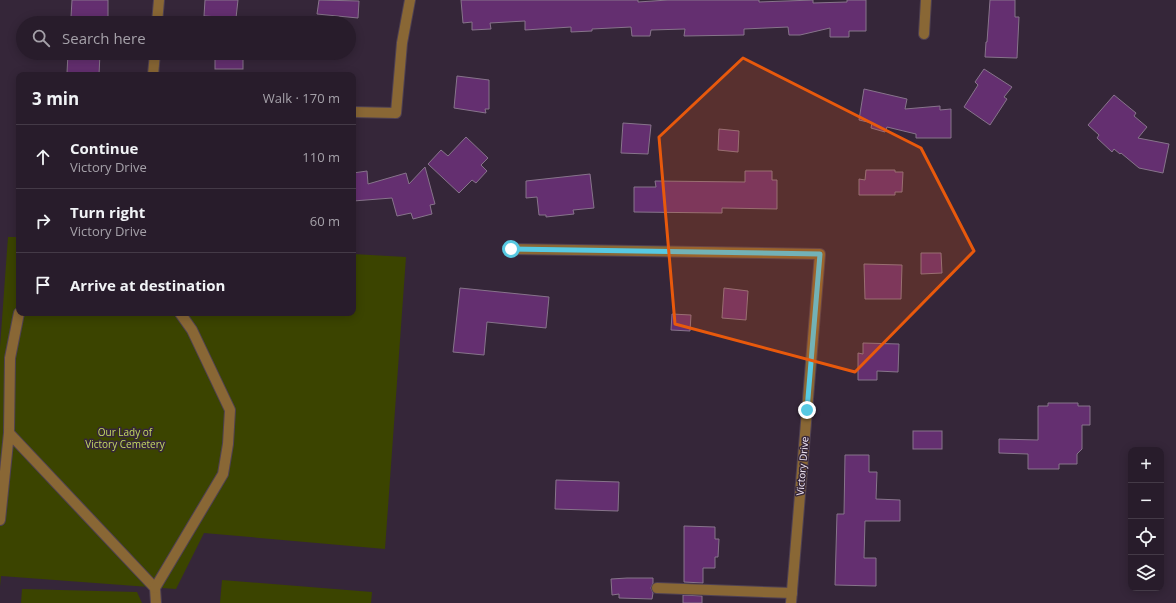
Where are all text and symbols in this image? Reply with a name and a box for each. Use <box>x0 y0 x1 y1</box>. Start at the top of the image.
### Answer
search box <box>16 16 356 60</box>
icon: search <box>30 27 52 49</box>
text: Search here <box>62 28 146 48</box>
text: 3 min <box>32 87 79 110</box>
text: Walk · 170 m <box>263 89 340 107</box>
text: Continue <box>70 138 138 158</box>
icon: ahead <box>32 146 54 168</box>
text: 110 m <box>302 148 340 166</box>
text: Victory Drive <box>70 158 147 176</box>
text: Turn right <box>70 202 145 222</box>
icon: right <box>32 210 54 232</box>
text: 60 m <box>310 212 340 230</box>
text: Victory Drive <box>70 222 147 240</box>
route start <box>502 240 520 258</box>
icon: arrive <box>32 274 54 296</box>
text: Arrive at destination <box>70 275 225 295</box>
route end <box>798 401 816 419</box>
park label: Our Lady of Victory Cemetery <box>85 425 166 451</box>
street label: Victory Drive <box>792 436 812 496</box>
map controls <box>1128 447 1164 591</box>
button: + <box>1128 447 1164 483</box>
button: − <box>1128 483 1164 519</box>
button: locate <box>1128 519 1164 555</box>
button: layers <box>1128 555 1164 591</box>

